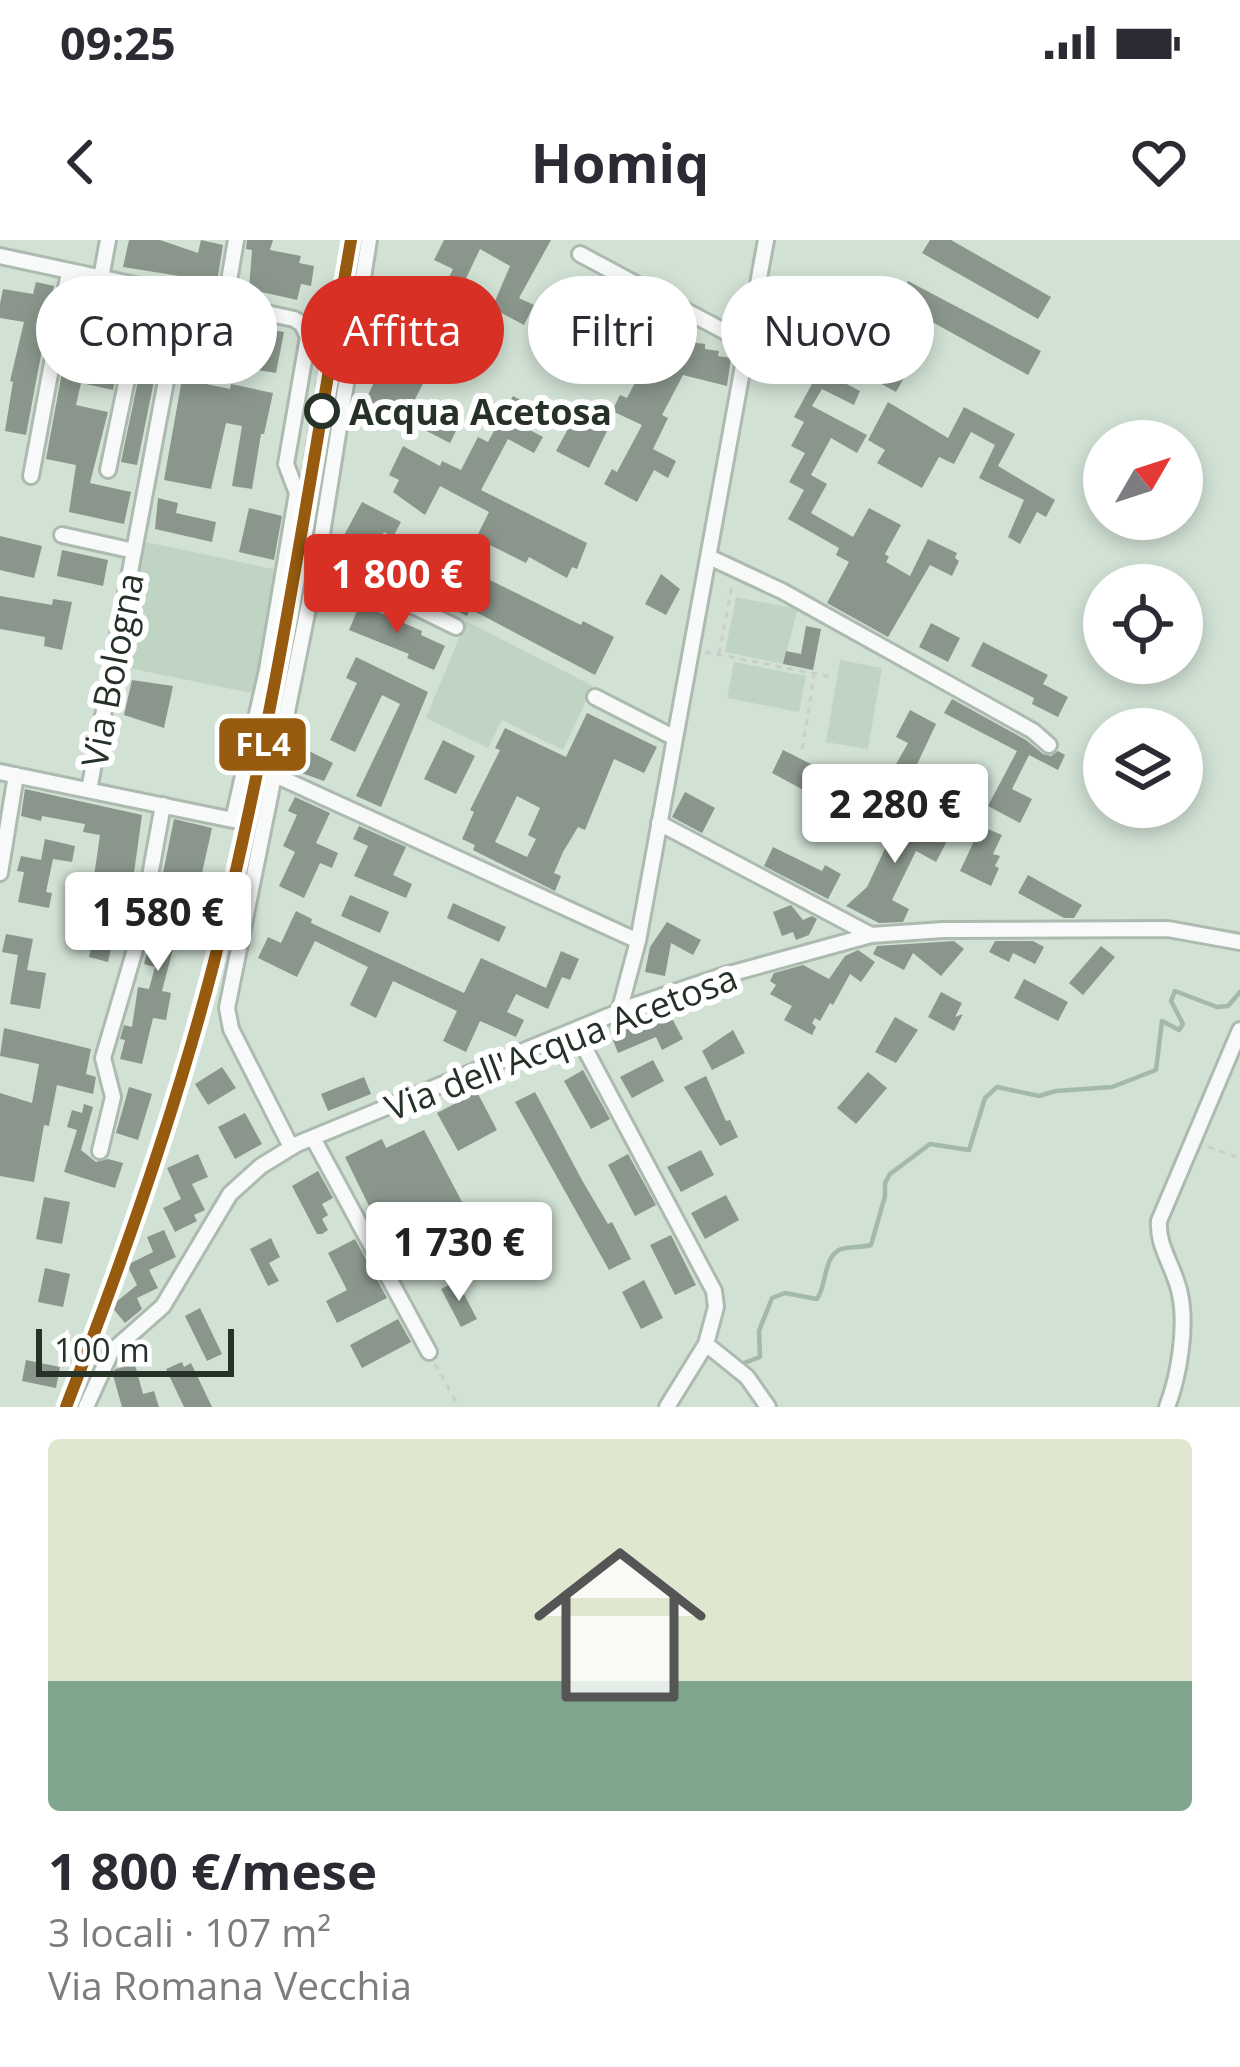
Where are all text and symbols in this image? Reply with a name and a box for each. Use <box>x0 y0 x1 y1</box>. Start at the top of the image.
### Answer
text: 09:25 <box>60 12 176 73</box>
text: Homiq <box>531 125 709 199</box>
icon: back <box>48 129 114 195</box>
icon: heart <box>1126 129 1192 195</box>
chip: Compra <box>36 276 277 384</box>
chip: Affitta <box>301 276 504 384</box>
chip: Filtri <box>528 276 697 384</box>
chip: Nuovo <box>721 276 934 384</box>
place label: Acqua Acetosa <box>349 387 612 436</box>
marker: Acqua Acetosa <box>306 395 338 427</box>
north arrow <box>1083 420 1203 540</box>
map controls <box>1083 420 1203 828</box>
pin: 1 800 € <box>286 534 508 636</box>
text: 1 800 € <box>331 546 463 599</box>
button: locate <box>1083 564 1203 684</box>
street label: Via Bologna <box>69 569 155 771</box>
button: layers <box>1083 708 1203 828</box>
line badge: FL4 <box>217 716 308 773</box>
text: FL4 <box>235 721 291 766</box>
pin: 2 280 € <box>784 764 1006 866</box>
text: 2 280 € <box>829 776 961 829</box>
pin: 1 580 € <box>47 872 269 974</box>
text: 1 580 € <box>92 884 224 937</box>
street label: Via dell'Acqua Acetosa <box>378 952 744 1132</box>
pin: 1 730 € <box>348 1202 570 1304</box>
text: 1 730 € <box>393 1214 525 1267</box>
scale bar <box>36 1323 234 1376</box>
text: 100 m <box>54 1327 150 1372</box>
icon: home <box>512 1517 728 1733</box>
text: 1 800 €/mese <box>48 1835 377 1905</box>
text: 3 locali · 107 m² <box>48 1905 331 1958</box>
text: Via Romana Vecchia <box>48 1958 412 2011</box>

